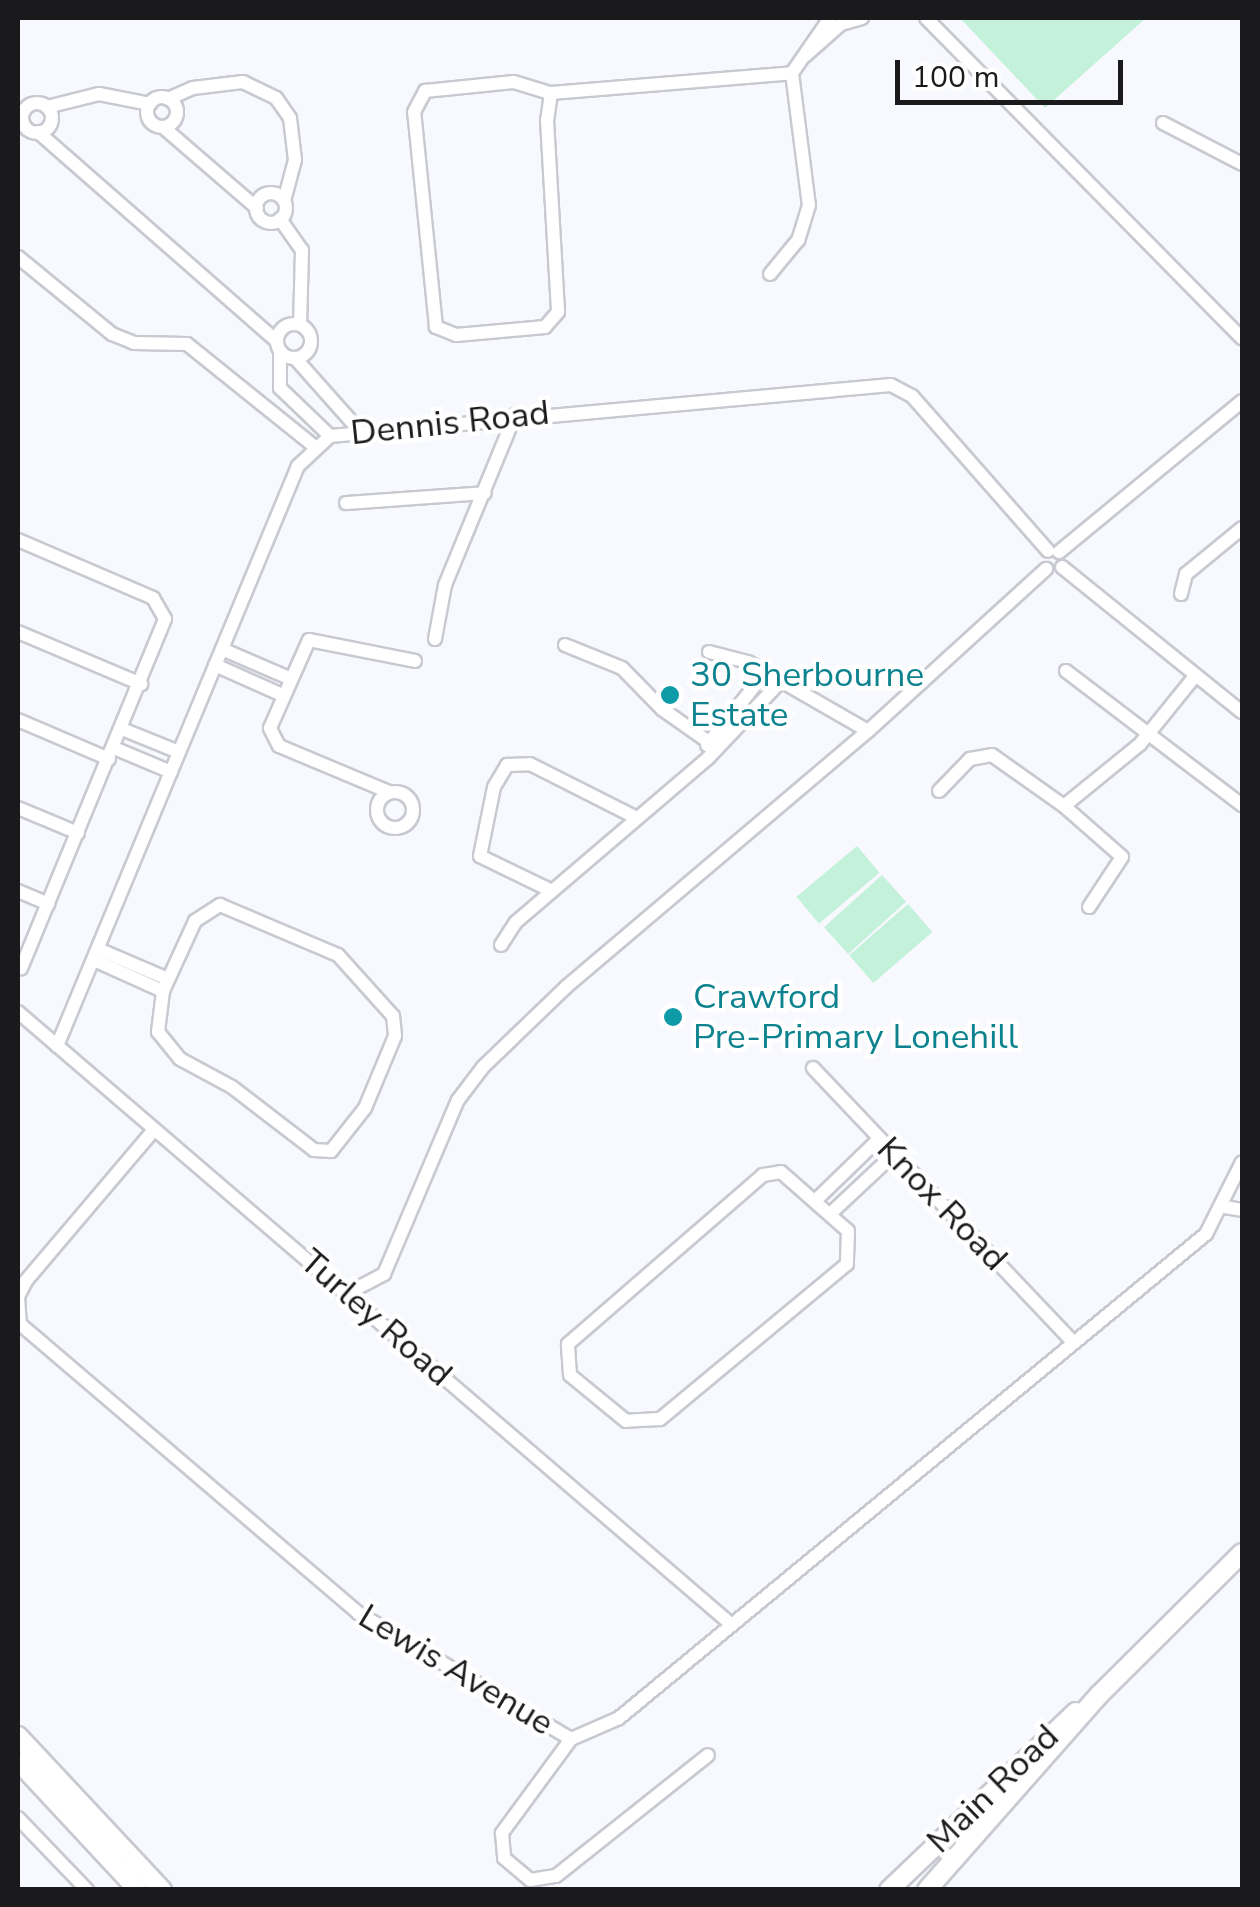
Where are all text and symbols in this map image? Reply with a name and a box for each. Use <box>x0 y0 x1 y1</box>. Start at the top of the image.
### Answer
scale bar <box>900 40 1128 102</box>
text: 100 m <box>912 57 999 98</box>
street label: Dennis Road <box>348 392 552 454</box>
place label: 30 Sherbourne Estate <box>690 654 924 736</box>
marker: 30 Sherbourne Estate <box>659 684 681 706</box>
place label: Crawford Pre-Primary Lonehill <box>693 976 1018 1058</box>
marker: Crawford Pre-Primary Lonehill <box>662 1006 684 1028</box>
street label: Knox Road <box>868 1128 1016 1280</box>
street label: Turley Road <box>291 1241 461 1395</box>
street label: Lewis Avenue <box>351 1595 561 1745</box>
street label: Main Road <box>918 1716 1068 1862</box>

